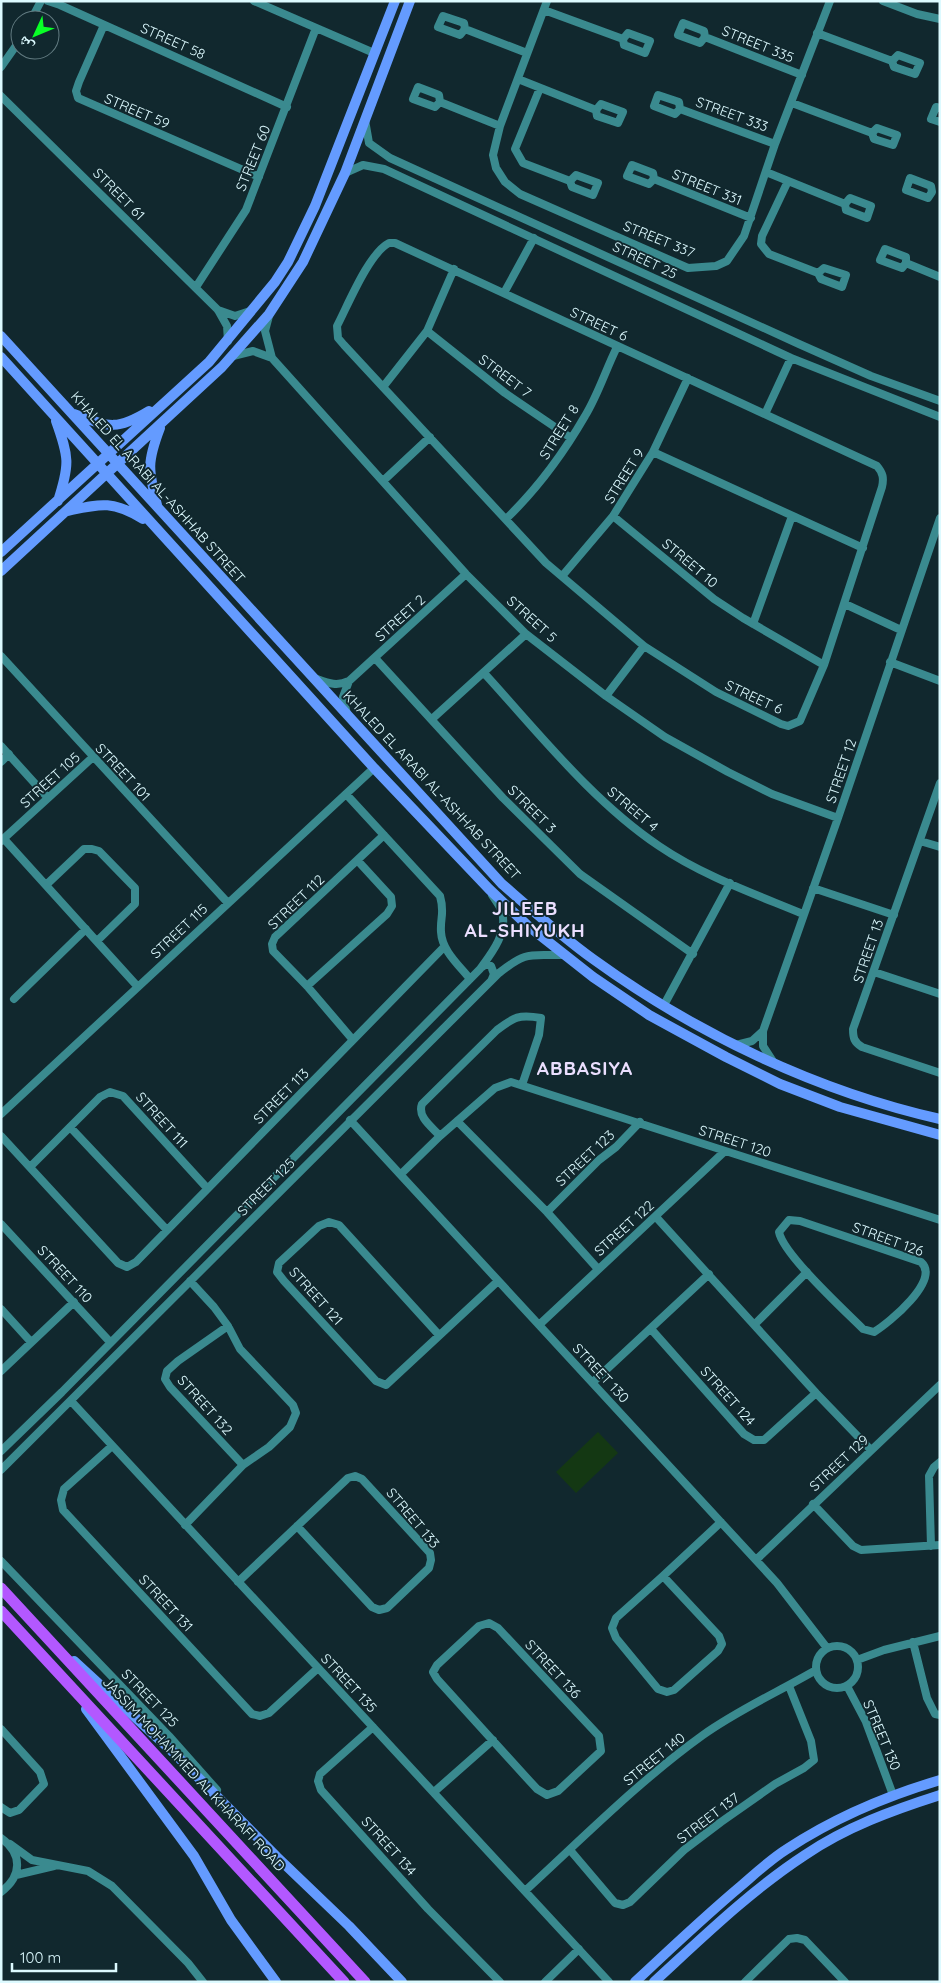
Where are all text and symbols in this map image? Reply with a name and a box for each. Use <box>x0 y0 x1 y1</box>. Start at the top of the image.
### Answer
north arrow <box>10 10 60 60</box>
street label: STREET 58 <box>138 19 208 63</box>
street label: STREET 335 <box>719 21 797 67</box>
text: ش <box>14 32 37 56</box>
street label: STREET 59 <box>102 89 173 133</box>
street label: STREET 333 <box>693 93 771 135</box>
street label: STREET 60 <box>232 122 274 194</box>
street label: STREET 61 <box>89 164 149 224</box>
street label: STREET 331 <box>669 165 745 209</box>
street label: STREET 337 <box>621 216 697 262</box>
street label: STREET 25 <box>610 237 680 283</box>
street label: STREET 6 <box>567 303 631 345</box>
street label: STREET 7 <box>475 350 535 402</box>
street label: KHALED EL ARABI AL-ASHHAB STREET <box>67 387 249 587</box>
street label: STREET 8 <box>535 401 583 463</box>
street label: STREET 9 <box>600 445 648 507</box>
street label: STREET 10 <box>658 534 722 592</box>
street label: STREET 2 <box>371 591 429 645</box>
street label: STREET 5 <box>503 592 561 646</box>
street label: STREET 6 <box>722 676 786 718</box>
street label: KHALED EL ARABI AL-ASHHAB STREET <box>339 687 525 883</box>
street label: STREET 12 <box>822 736 860 806</box>
street label: STREET 101 <box>92 739 154 805</box>
street label: STREET 105 <box>16 748 84 812</box>
street label: STREET 3 <box>504 781 560 837</box>
street label: STREET 4 <box>604 782 662 836</box>
street label: STREET 112 <box>264 870 328 933</box>
district label: JILEEB AL-SHIYUKH <box>464 896 586 942</box>
street label: STREET 115 <box>147 900 211 962</box>
street label: STREET 13 <box>849 917 887 985</box>
district label: ABBASIYA <box>537 1056 633 1080</box>
street label: STREET 113 <box>249 1064 313 1128</box>
street label: STREET 111 <box>132 1088 192 1152</box>
street label: STREET 120 <box>696 1121 774 1161</box>
street label: STREET 123 <box>552 1126 618 1190</box>
street label: STREET 125 <box>233 1154 299 1220</box>
street label: STREET 122 <box>590 1196 658 1260</box>
street label: STREET 126 <box>850 1218 926 1260</box>
street label: STREET 110 <box>34 1241 96 1307</box>
street label: STREET 121 <box>285 1263 347 1329</box>
street label: STREET 130 <box>569 1340 633 1406</box>
street label: STREET 124 <box>697 1362 759 1430</box>
street label: STREET 132 <box>173 1371 237 1439</box>
street label: STREET 129 <box>806 1431 873 1495</box>
street label: STREET 133 <box>382 1484 444 1552</box>
street label: STREET 131 <box>135 1571 197 1635</box>
street label: STREET 136 <box>521 1636 585 1703</box>
street label: STREET 135 <box>317 1650 381 1716</box>
street label: STREET 125 <box>118 1665 182 1731</box>
street label: JASSIM MOHAMMED AL KHARAFI ROAD <box>99 1673 289 1875</box>
street label: STREET 130 <box>859 1697 905 1773</box>
street label: STREET 140 <box>619 1729 689 1789</box>
street label: STREET 137 <box>673 1789 743 1847</box>
street label: STREET 134 <box>358 1813 420 1879</box>
scale bar <box>12 1940 116 1972</box>
text: 100 m <box>20 1948 61 1967</box>

